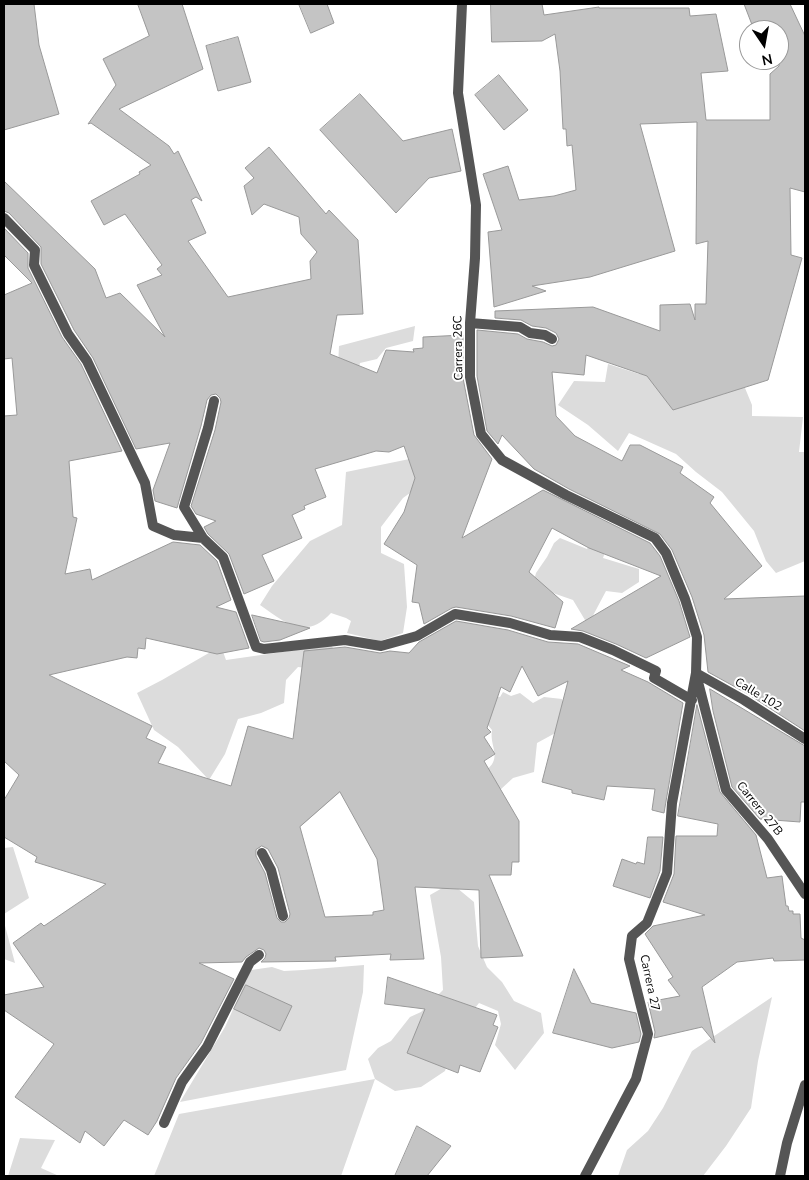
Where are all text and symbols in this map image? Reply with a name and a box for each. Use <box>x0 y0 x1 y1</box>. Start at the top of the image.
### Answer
north arrow <box>739 20 789 70</box>
text: N <box>760 49 774 70</box>
street label: Carrera 26C <box>451 315 467 381</box>
street label: Calle 102 <box>732 675 784 715</box>
street label: Carrera 27B <box>733 779 785 839</box>
street label: Carrera 27 <box>636 954 662 1012</box>

